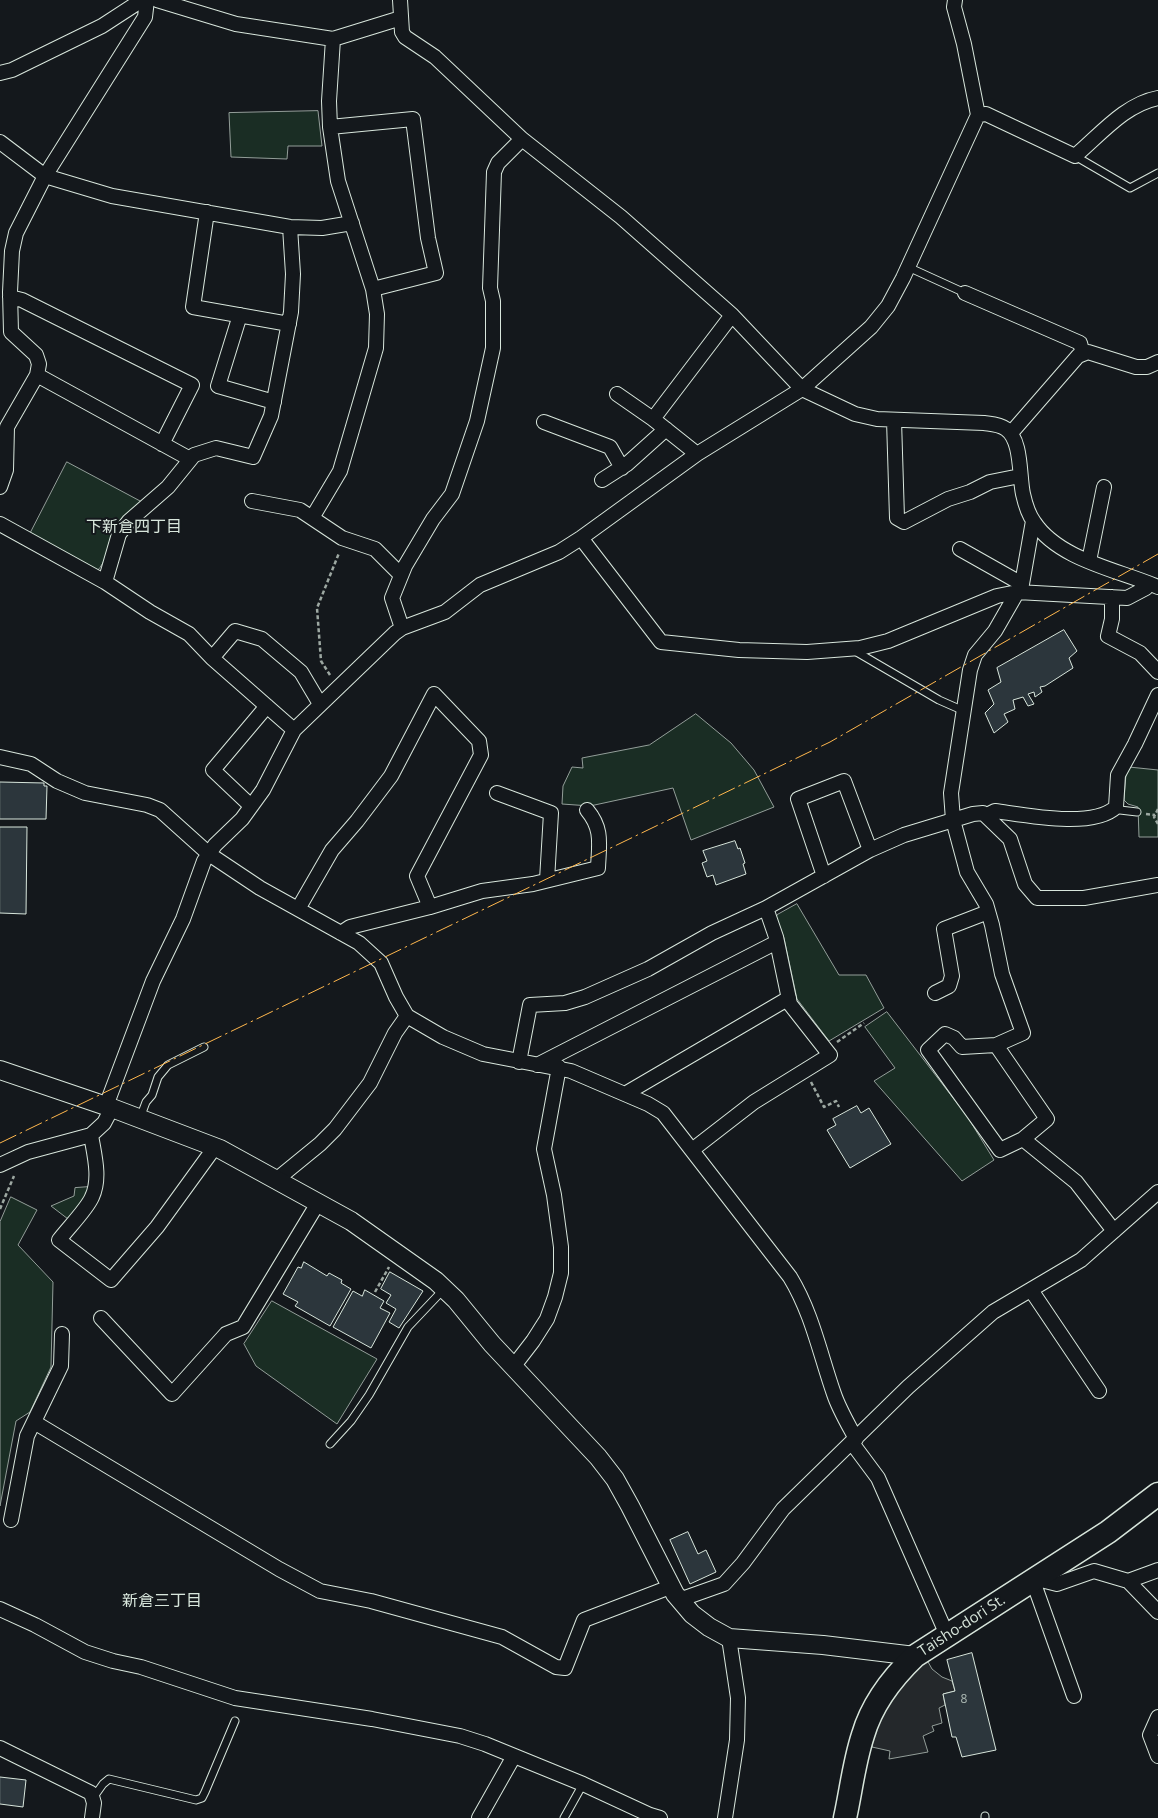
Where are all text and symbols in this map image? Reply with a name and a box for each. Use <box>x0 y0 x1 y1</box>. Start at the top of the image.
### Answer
district label: 下新倉四丁目 <box>86 517 182 537</box>
district label: 新倉三丁目 <box>122 1591 202 1611</box>
street label: Taisho-dori St. <box>915 1591 1009 1661</box>
house number: 8 <box>961 1693 967 1707</box>

